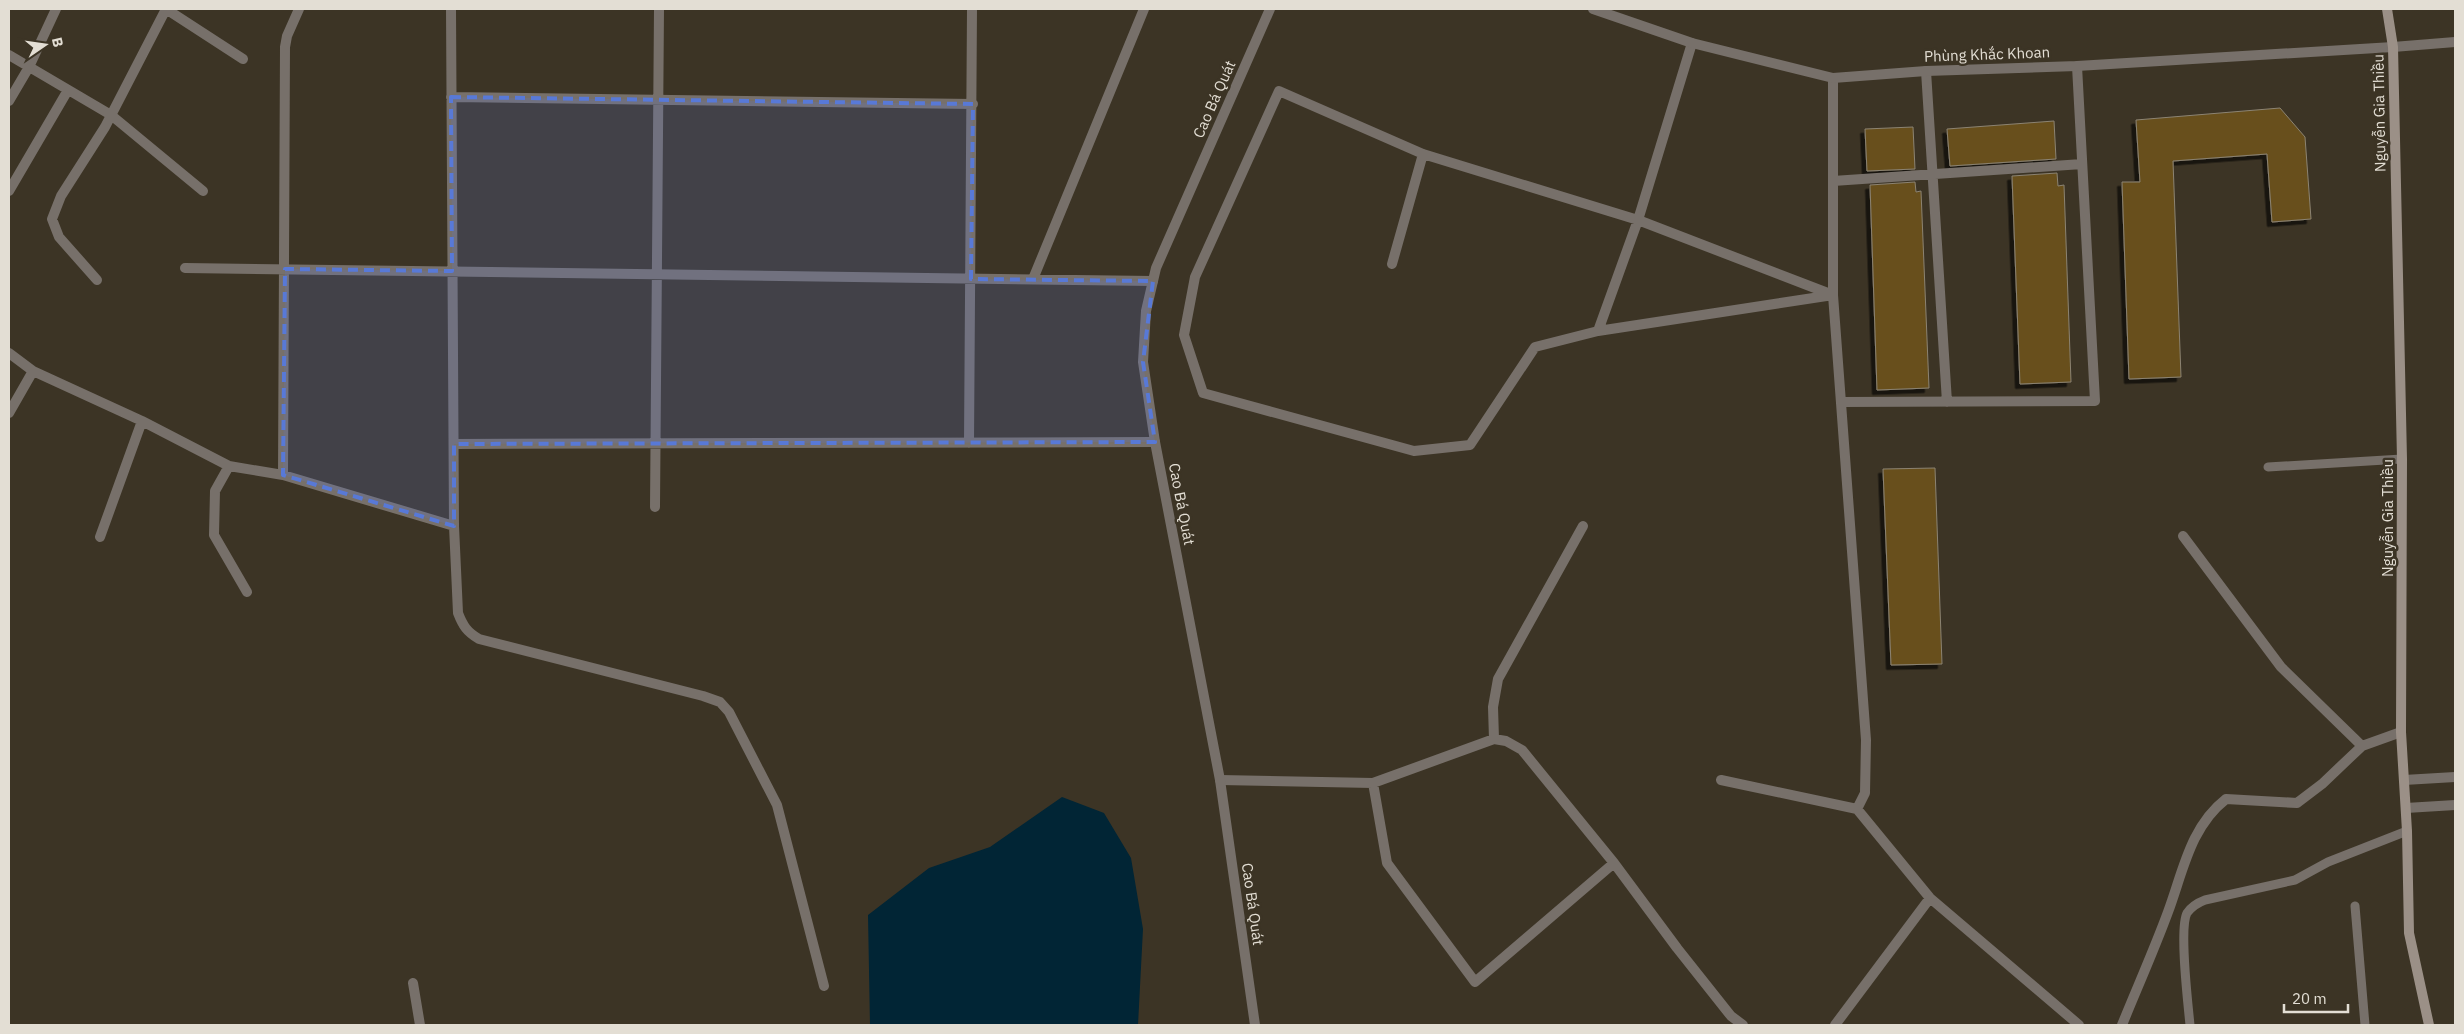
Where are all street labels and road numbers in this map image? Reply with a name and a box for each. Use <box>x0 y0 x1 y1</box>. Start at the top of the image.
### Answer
street label: Phùng Khắc Khoan <box>1924 42 2050 66</box>
street label: Nguyễn Gia Thiều <box>2368 54 2390 172</box>
street label: Cao Bá Quát <box>1188 57 1240 141</box>
street label: Nguyễn Gia Thiều <box>2378 459 2397 577</box>
street label: Cao Bá Quát <box>1165 461 1199 547</box>
street label: Cao Bá Quát <box>1238 862 1268 946</box>

